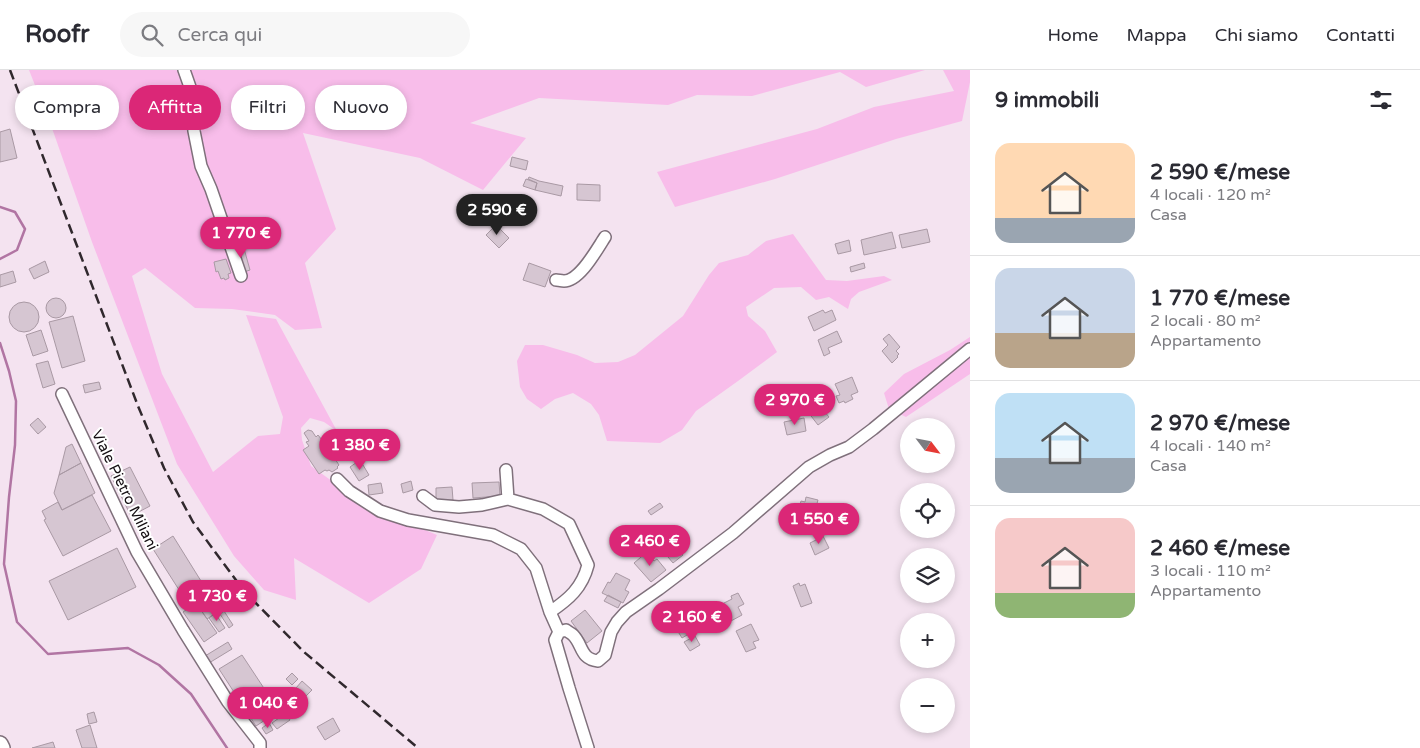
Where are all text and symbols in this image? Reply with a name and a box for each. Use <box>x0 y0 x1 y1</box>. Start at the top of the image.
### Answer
search box <box>120 12 470 57</box>
text: Roofr <box>25 20 90 49</box>
icon: search <box>138 21 166 49</box>
text: Cerca qui <box>178 24 262 46</box>
text: Home <box>1047 24 1098 46</box>
text: Mappa <box>1126 24 1187 46</box>
text: Chi siamo <box>1215 24 1298 46</box>
text: Contatti <box>1326 24 1395 46</box>
chip: Compra <box>15 85 119 130</box>
chip: Affitta <box>129 85 221 130</box>
chip: Filtri <box>231 85 305 130</box>
chip: Nuovo <box>315 85 407 130</box>
icon: filters <box>1367 86 1395 114</box>
text: 9 immobili <box>995 88 1099 113</box>
text: 2 590 €/mese <box>1150 160 1290 185</box>
icon: home <box>1035 163 1095 223</box>
text: 4 locali · 120 m² <box>1150 185 1271 205</box>
pin: 2 590 € <box>451 194 543 236</box>
text: 2 590 € <box>467 200 527 220</box>
text: Casa <box>1150 205 1187 225</box>
pin: 1 770 € <box>195 216 287 259</box>
text: 1 770 € <box>211 223 271 243</box>
text: 1 770 €/mese <box>1150 286 1290 311</box>
icon: home <box>1035 288 1095 348</box>
text: 2 locali · 80 m² <box>1150 311 1261 331</box>
text: Appartamento <box>1150 331 1261 351</box>
pin: 2 970 € <box>749 384 841 426</box>
text: 2 970 € <box>765 390 825 410</box>
text: 2 970 €/mese <box>1150 411 1290 436</box>
icon: home <box>1035 413 1095 473</box>
north arrow <box>900 418 955 472</box>
map controls <box>900 418 955 733</box>
street label: Viale Pietro Miliani <box>88 427 162 553</box>
pin: 1 380 € <box>314 428 406 471</box>
text: 1 380 € <box>330 435 390 455</box>
text: 4 locali · 140 m² <box>1150 436 1271 456</box>
text: Casa <box>1150 456 1187 476</box>
button: locate <box>900 483 955 538</box>
pin: 1 550 € <box>773 502 865 545</box>
text: 1 550 € <box>789 509 849 529</box>
pin: 2 460 € <box>604 524 696 567</box>
text: 2 460 € <box>620 531 680 551</box>
text: 2 460 €/mese <box>1150 536 1290 561</box>
icon: home <box>1035 538 1095 598</box>
button: layers <box>900 548 955 603</box>
text: 3 locali · 110 m² <box>1150 561 1271 581</box>
pin: 1 730 € <box>171 580 263 622</box>
text: Appartamento <box>1150 581 1261 601</box>
text: 1 730 € <box>187 586 247 606</box>
pin: 2 160 € <box>646 600 738 643</box>
text: 2 160 € <box>662 607 722 627</box>
button: + <box>900 613 955 668</box>
button: − <box>900 678 955 733</box>
pin: 1 040 € <box>222 686 314 729</box>
text: 1 040 € <box>238 693 298 713</box>

